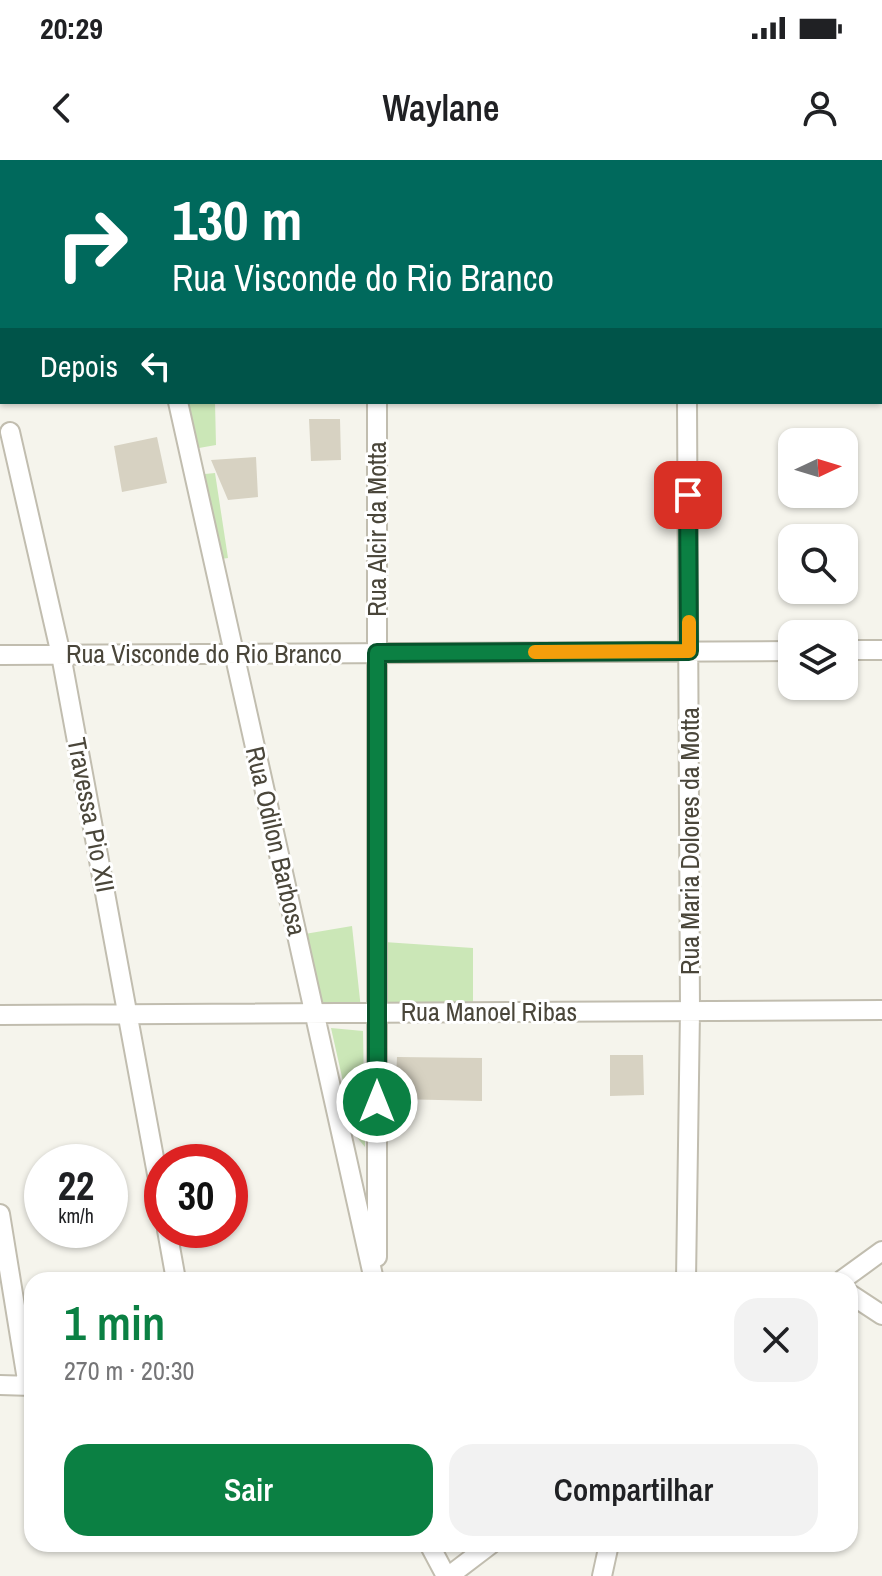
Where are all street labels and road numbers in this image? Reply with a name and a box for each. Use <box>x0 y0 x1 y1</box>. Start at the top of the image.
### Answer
street label: Rua Alcir da Motta <box>359 441 394 617</box>
street label: Rua Visconde do Rio Branco <box>66 636 342 671</box>
street label: Rua Maria Dolores da Motta <box>672 707 707 975</box>
street label: Travessa Pio XII <box>59 735 124 895</box>
street label: Rua Odilon Barbosa <box>238 743 315 939</box>
street label: Rua Manoel Ribas <box>401 994 577 1029</box>

